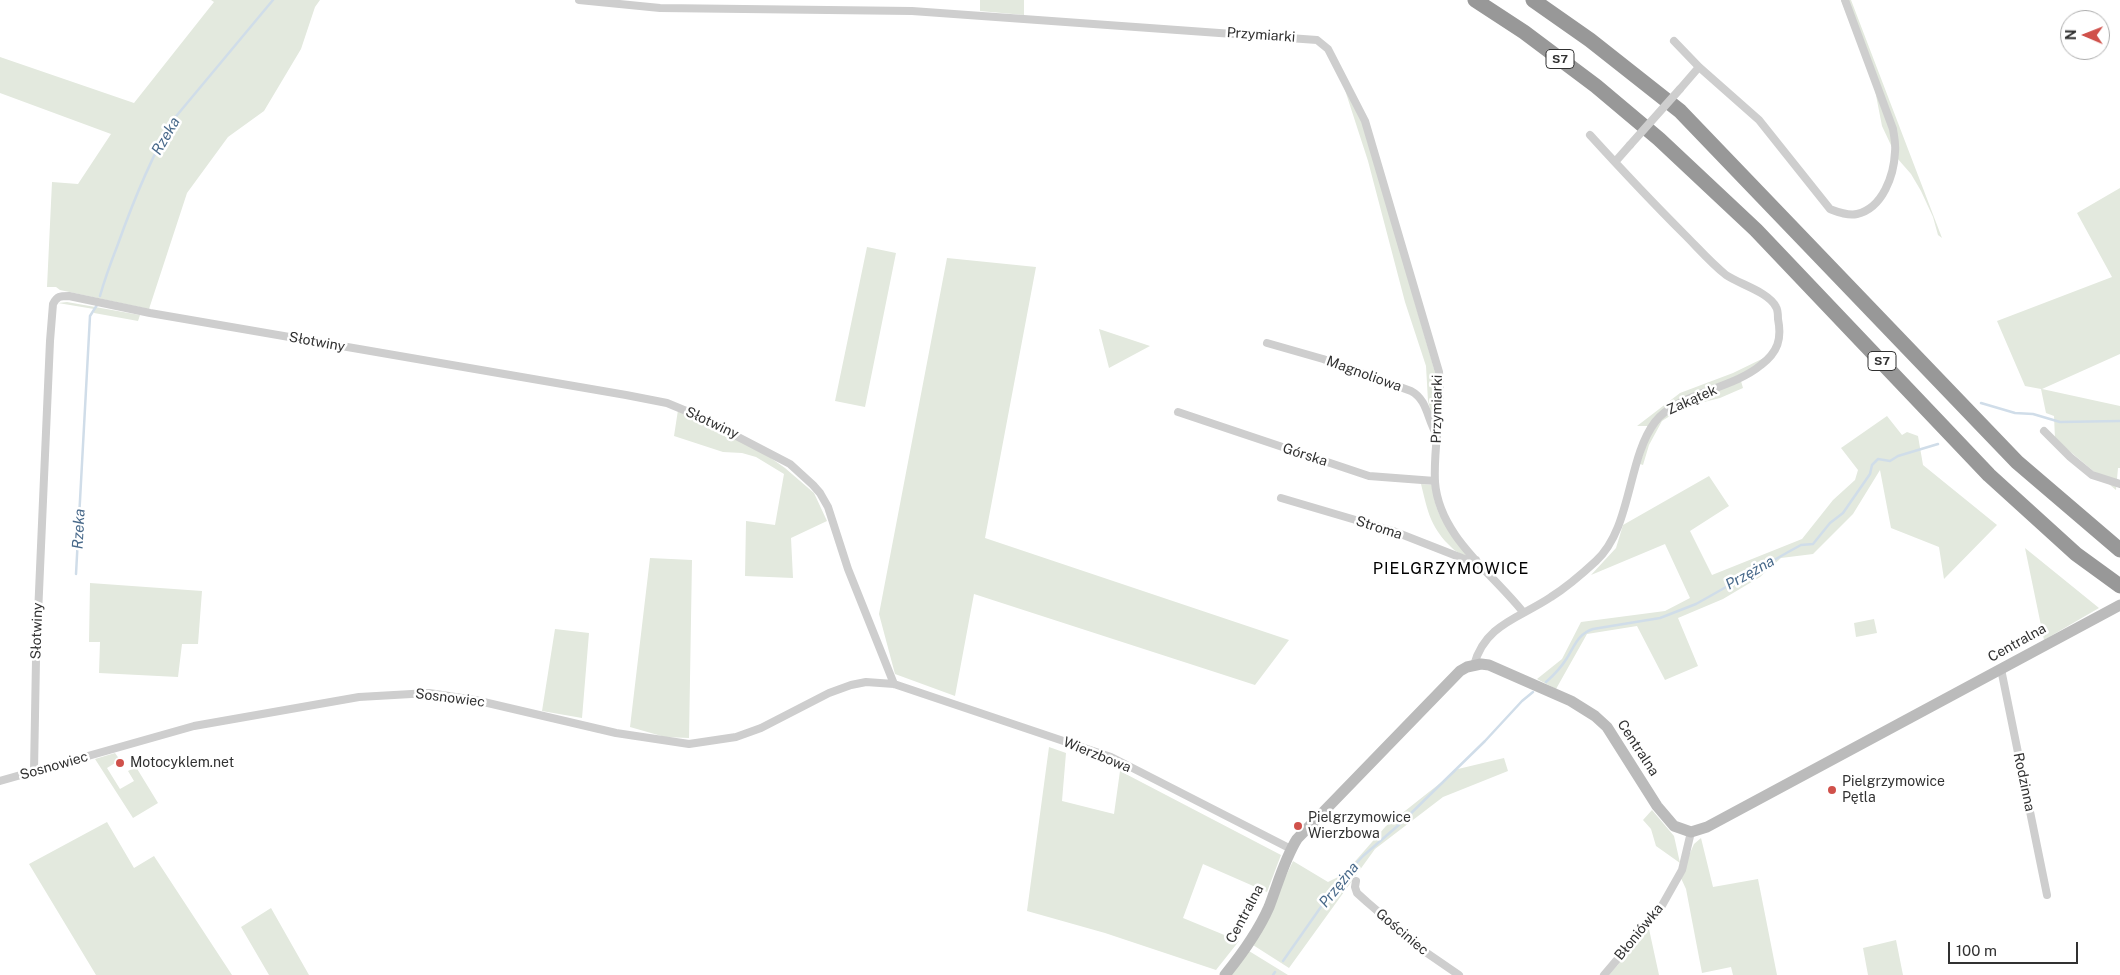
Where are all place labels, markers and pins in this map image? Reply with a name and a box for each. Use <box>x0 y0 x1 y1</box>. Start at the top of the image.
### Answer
place label: Motocyklem.net <box>130 755 234 771</box>
marker: Motocyklem.net <box>114 757 126 769</box>
place label: Pielgrzymowice Pętla <box>1842 774 1945 806</box>
marker: Pielgrzymowice Pętla <box>1826 784 1838 796</box>
place label: Pielgrzymowice Wierzbowa <box>1308 810 1411 842</box>
marker: Pielgrzymowice Wierzbowa <box>1292 820 1304 832</box>

